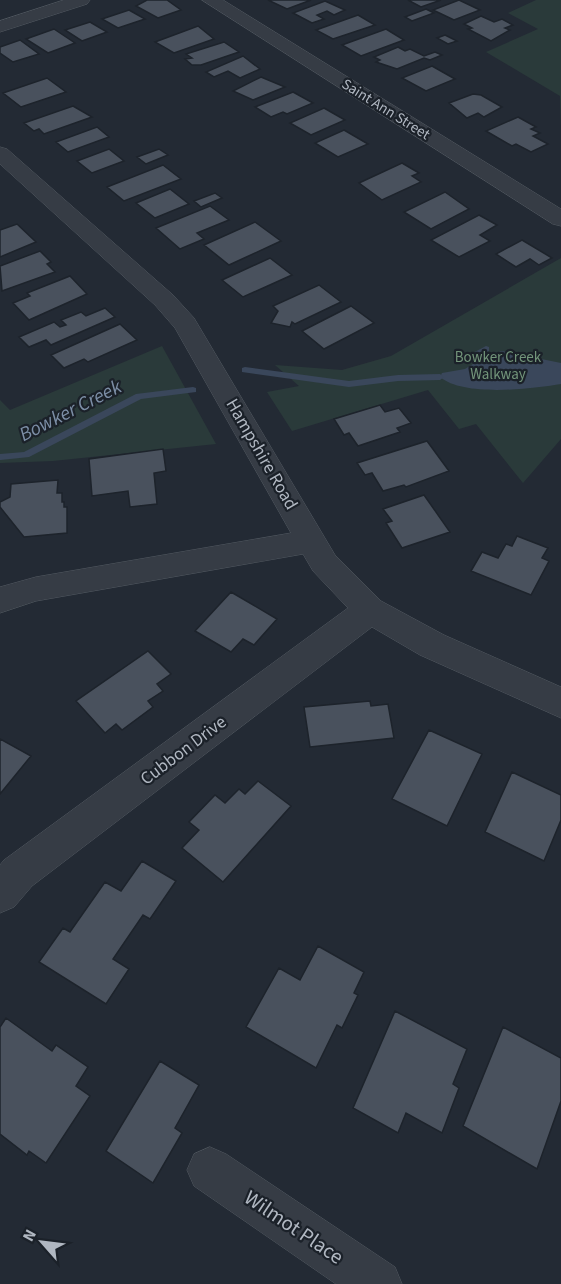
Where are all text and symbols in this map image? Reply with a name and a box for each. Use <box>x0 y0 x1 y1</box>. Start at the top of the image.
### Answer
street label: Saint Ann Street <box>337 74 434 145</box>
park label: Bowker Creek Walkway <box>455 347 542 385</box>
water label: Bowker Creek <box>14 373 127 449</box>
street label: Hampshire Road <box>220 394 304 514</box>
street label: Cubbon Drive <box>135 710 232 791</box>
street label: Wilmot Place <box>238 1183 350 1271</box>
north arrow <box>12 1212 72 1272</box>
text: N <box>17 1226 42 1245</box>

